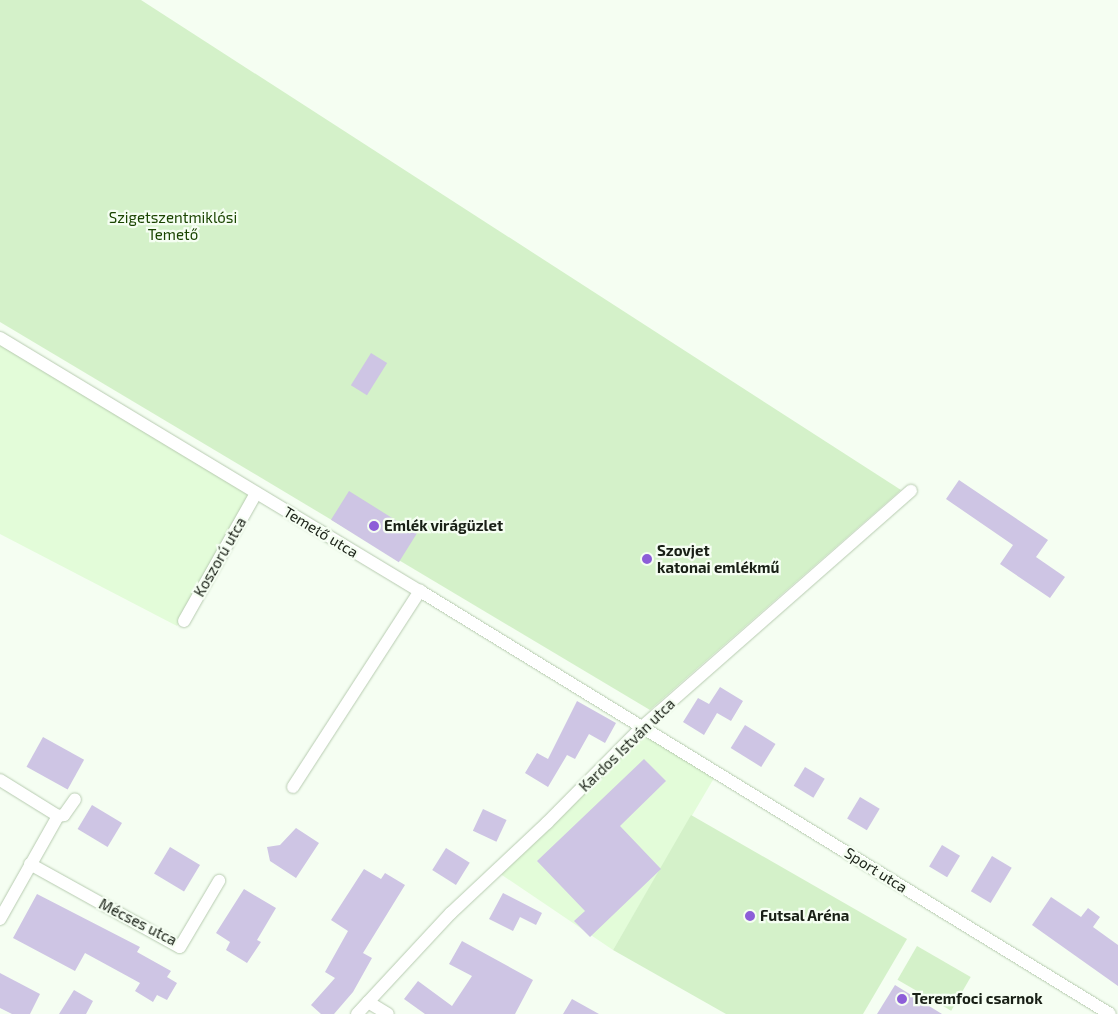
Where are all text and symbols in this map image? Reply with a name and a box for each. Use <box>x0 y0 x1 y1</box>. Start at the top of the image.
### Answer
park label: Szigetszentmiklósi Temető <box>109 208 237 243</box>
street label: Temető utca <box>280 503 362 561</box>
street label: Koszorú utca <box>190 514 250 600</box>
place label: Emlék virágüzlet <box>384 517 503 535</box>
marker: Emlék virágüzlet <box>368 520 380 532</box>
place label: Szovjet katonai emlékmű <box>657 541 779 576</box>
marker: Szovjet katonai emlékmű <box>641 553 653 565</box>
street label: Kardos István utca <box>575 695 679 795</box>
street label: Sport utca <box>841 844 911 896</box>
street label: Mécses utca <box>96 895 180 949</box>
place label: Futsal Aréna <box>760 907 850 925</box>
marker: Futsal Aréna <box>744 910 756 922</box>
place label: Teremfoci csarnok <box>912 990 1043 1008</box>
marker: Teremfoci csarnok <box>896 993 908 1005</box>

